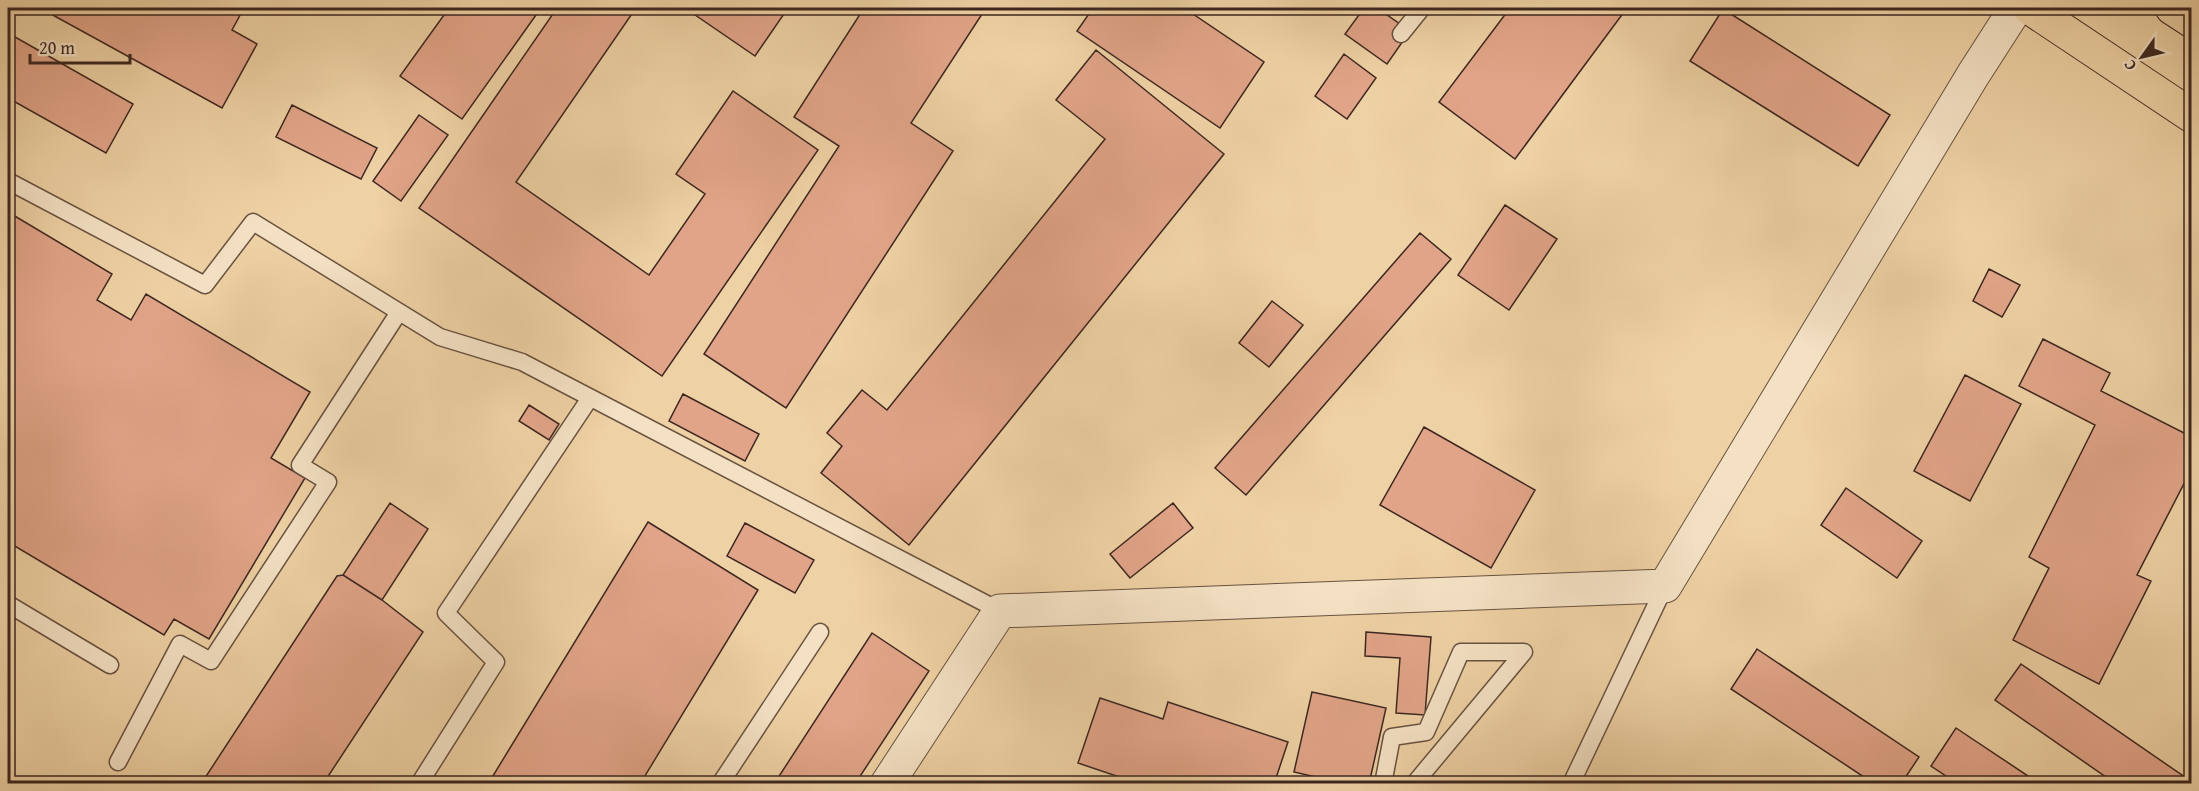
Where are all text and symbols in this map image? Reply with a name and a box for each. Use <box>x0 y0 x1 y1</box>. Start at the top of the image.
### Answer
scale bar <box>30 27 130 65</box>
north arrow <box>2112 27 2172 87</box>
text: 20 m <box>39 34 75 61</box>
text: С <box>2117 55 2142 76</box>

